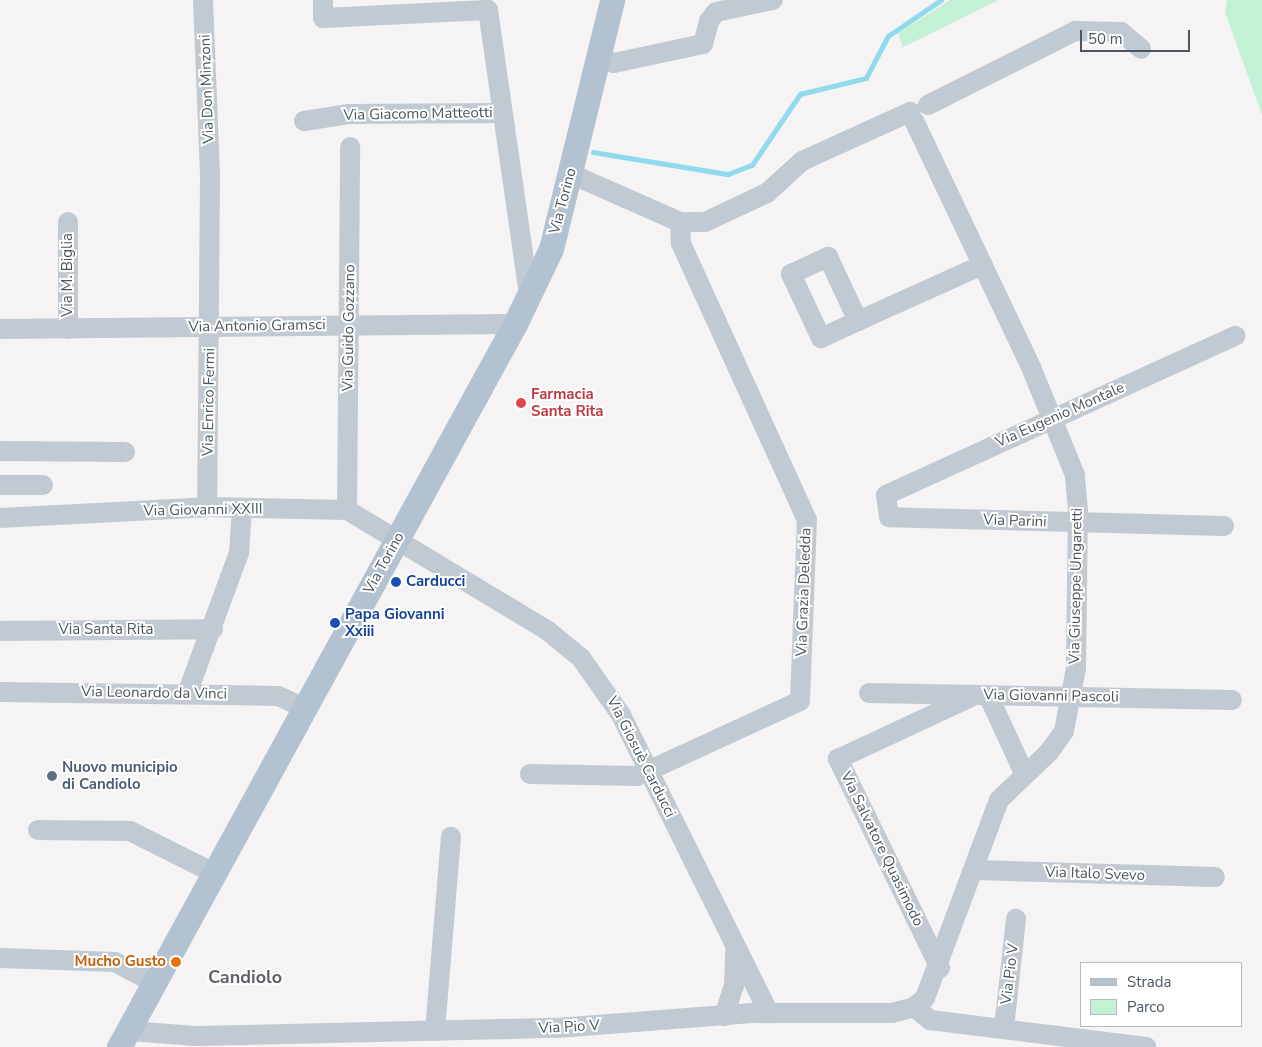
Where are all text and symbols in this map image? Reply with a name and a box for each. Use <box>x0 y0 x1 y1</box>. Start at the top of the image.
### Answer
scale bar <box>1082 20 1192 52</box>
text: 50 m <box>1088 29 1123 49</box>
street label: Via Don Minzoni <box>196 34 218 144</box>
street label: Via Giacomo Matteotti <box>343 104 493 124</box>
street label: Via Torino <box>546 166 580 236</box>
street label: Via M. Biglia <box>59 233 77 317</box>
street label: Via Guido Gozzano <box>339 264 359 392</box>
street label: Via Antonio Gramsci <box>188 316 326 336</box>
street label: Via Enrico Fermi <box>199 348 219 456</box>
street label: Via Eugenio Montale <box>993 379 1127 451</box>
place label: Farmacia Santa Rita <box>531 385 604 420</box>
marker: Farmacia Santa Rita <box>515 397 527 409</box>
street label: Via Giovanni XXIII <box>143 500 263 520</box>
street label: Via Giuseppe Ungaretti <box>1066 508 1086 664</box>
street label: Via Parini <box>983 511 1047 531</box>
street label: Via Grazia Deledda <box>793 527 815 657</box>
street label: Via Torino <box>360 529 408 597</box>
place label: Carducci <box>406 573 465 591</box>
marker: Carducci <box>390 576 402 588</box>
place label: Papa Giovanni Xxiii <box>345 605 445 640</box>
marker: Papa Giovanni Xxiii <box>329 617 341 629</box>
street label: Via Santa Rita <box>58 621 154 639</box>
street label: Via Leonardo da Vinci <box>81 683 227 703</box>
street label: Via Giovanni Pascoli <box>983 686 1119 706</box>
street label: Via Giosuè Carducci <box>603 694 679 820</box>
place label: Nuovo municipio di Candiolo <box>62 758 178 793</box>
street label: Via Salvatore Quasimodo <box>837 769 927 929</box>
marker: Nuovo municipio di Candiolo <box>46 770 58 782</box>
street label: Via Italo Svevo <box>1045 863 1145 885</box>
street label: Via Pio V <box>997 943 1023 1005</box>
place label: Mucho Gusto <box>74 953 166 971</box>
marker: Mucho Gusto <box>170 956 182 968</box>
legend <box>1080 962 1242 1027</box>
district label: Candiolo <box>208 966 282 988</box>
text: Strada <box>1127 972 1171 992</box>
text: Parco <box>1127 997 1165 1017</box>
street label: Via Pio V <box>538 1016 600 1038</box>

